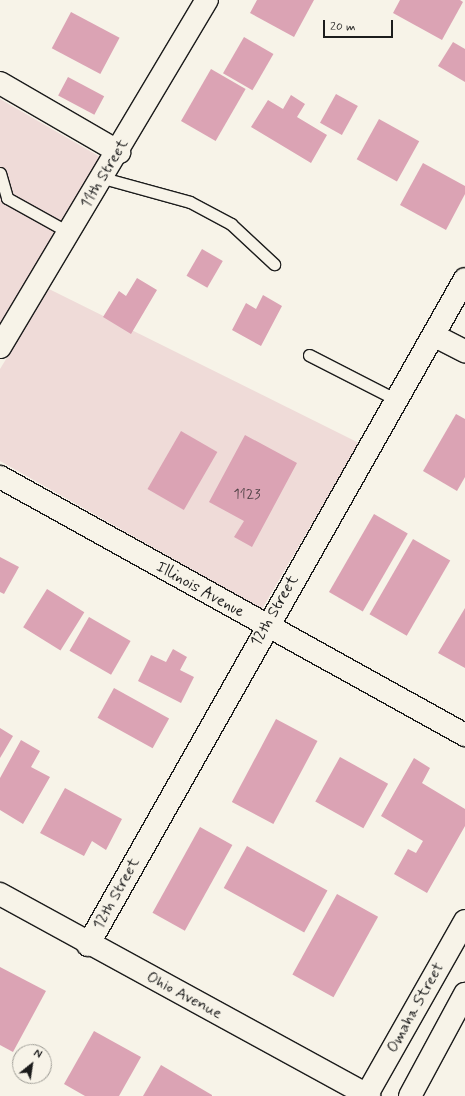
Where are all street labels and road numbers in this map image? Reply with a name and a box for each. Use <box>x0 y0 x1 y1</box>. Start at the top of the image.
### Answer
street label: 11th Street <box>77 136 133 212</box>
street label: Illinois Avenue <box>151 557 249 623</box>
street label: 12th Street <box>247 572 303 650</box>
street label: 12th Street <box>89 855 145 933</box>
street label: Omaha Street <box>383 960 449 1056</box>
street label: Ohio Avenue <box>143 968 225 1024</box>

